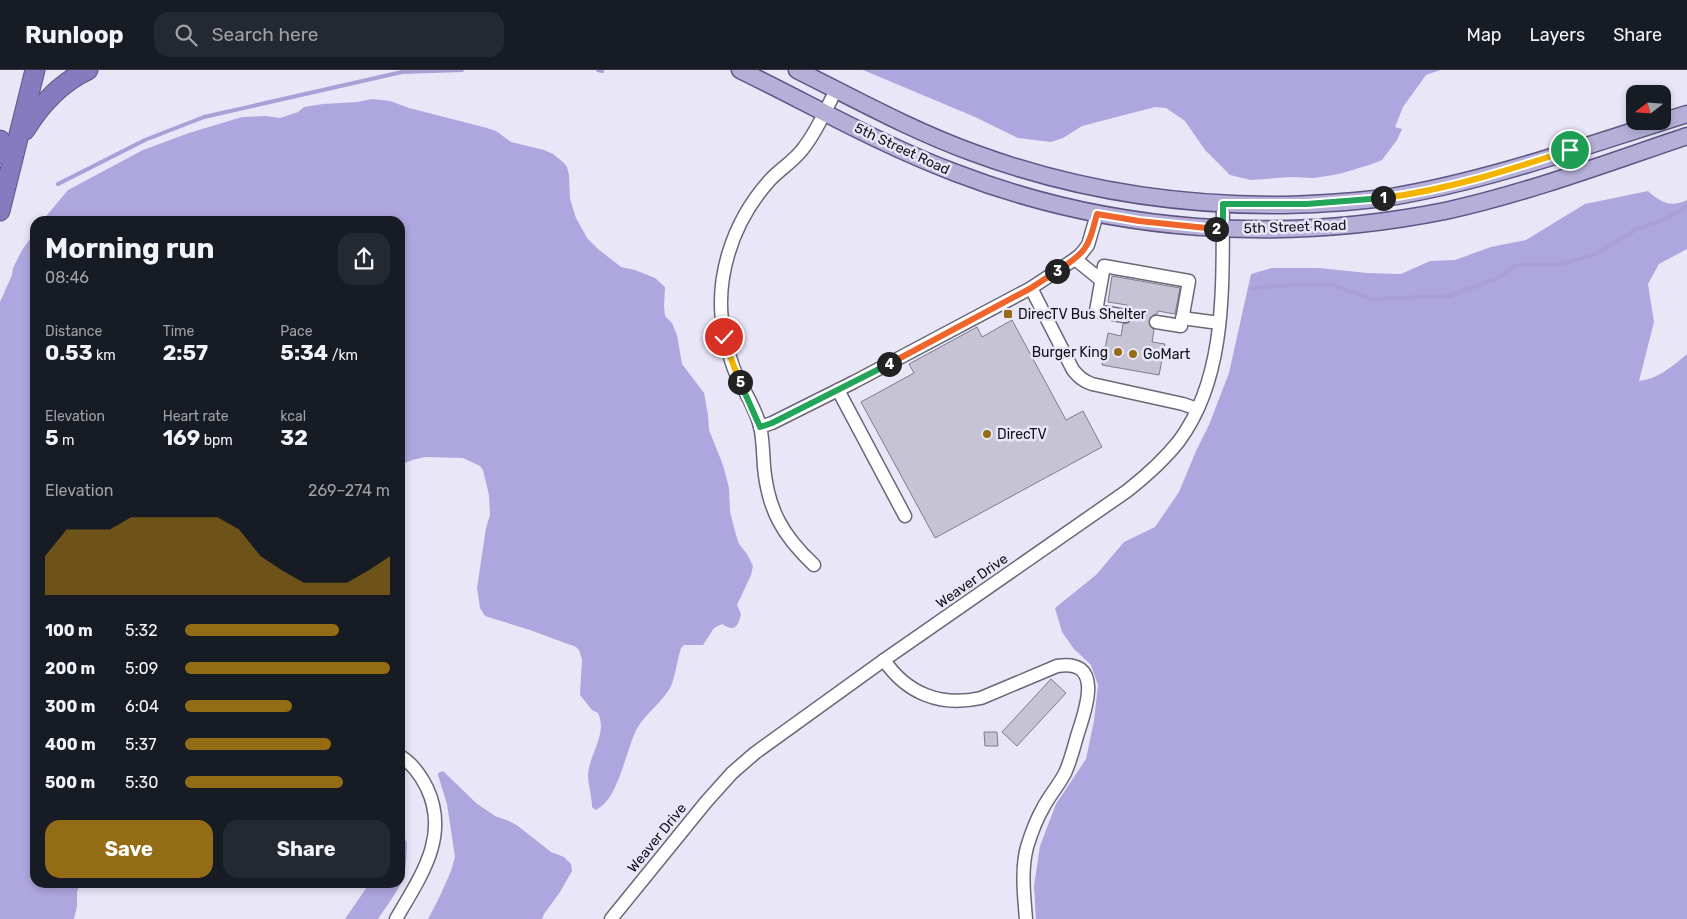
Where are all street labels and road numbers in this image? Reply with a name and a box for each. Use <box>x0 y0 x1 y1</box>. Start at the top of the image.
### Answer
street label: 5th Street Road <box>852 120 952 178</box>
street label: 5th Street Road <box>1243 217 1347 237</box>
street label: Weaver Drive <box>933 550 1011 612</box>
street label: Weaver Drive <box>624 800 690 876</box>

